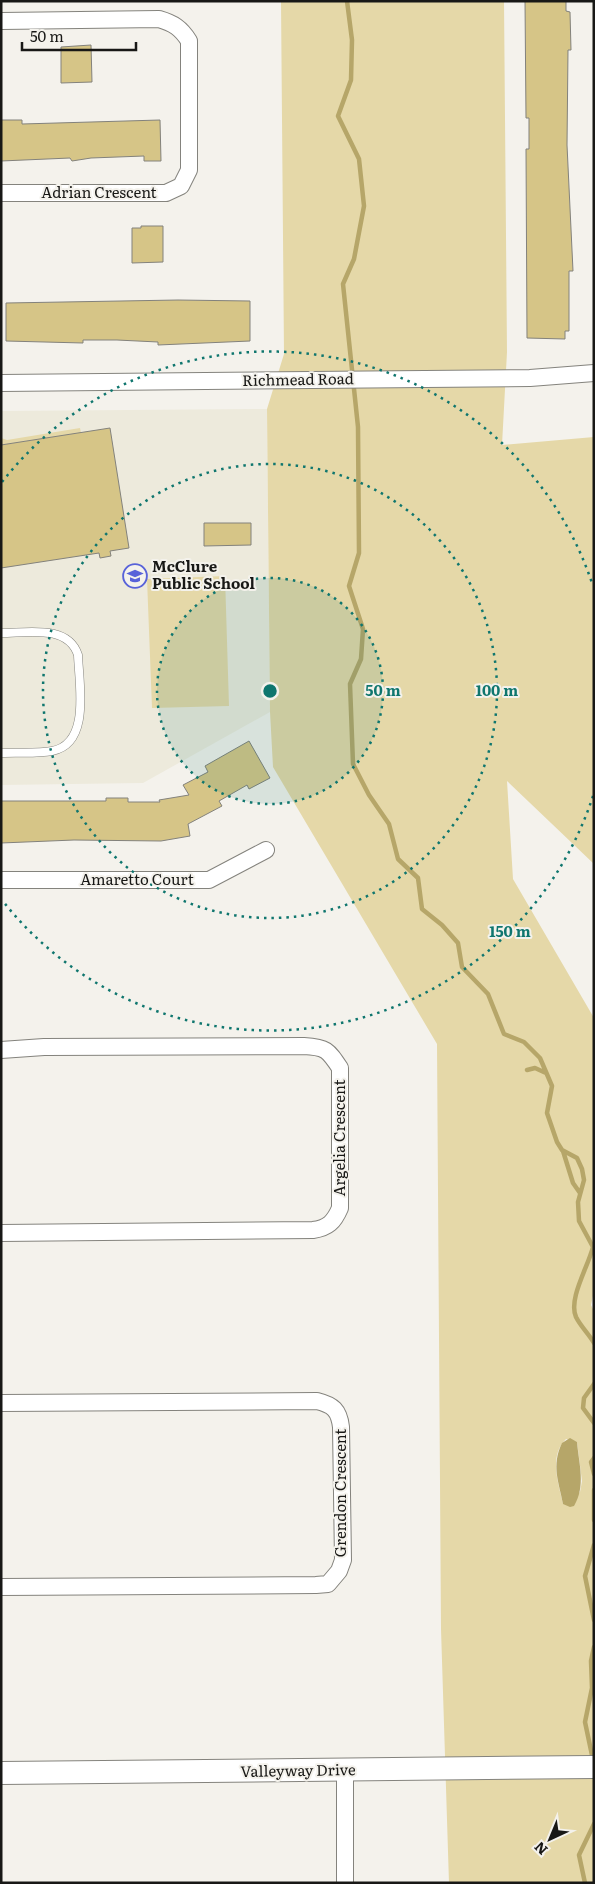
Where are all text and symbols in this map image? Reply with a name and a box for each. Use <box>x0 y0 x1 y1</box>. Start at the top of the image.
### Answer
scale bar <box>22 20 136 52</box>
text: 50 m <box>30 24 64 47</box>
street label: Adrian Crescent <box>41 180 157 203</box>
street label: Richmead Road <box>242 366 354 391</box>
place label: McClure Public School <box>152 554 256 594</box>
school or university icon: McClure Public School <box>122 563 148 589</box>
text: 50 m <box>365 678 401 701</box>
text: 100 m <box>476 678 518 701</box>
centre of rings <box>261 682 279 700</box>
street label: Amaretto Court <box>80 867 194 890</box>
text: 150 m <box>489 919 531 942</box>
street label: Argelia Crescent <box>327 1080 350 1196</box>
street label: Grendon Crescent <box>328 1429 351 1557</box>
street label: Valleyway Drive <box>240 1757 356 1782</box>
north arrow <box>525 1814 575 1864</box>
text: N <box>529 1838 551 1860</box>

